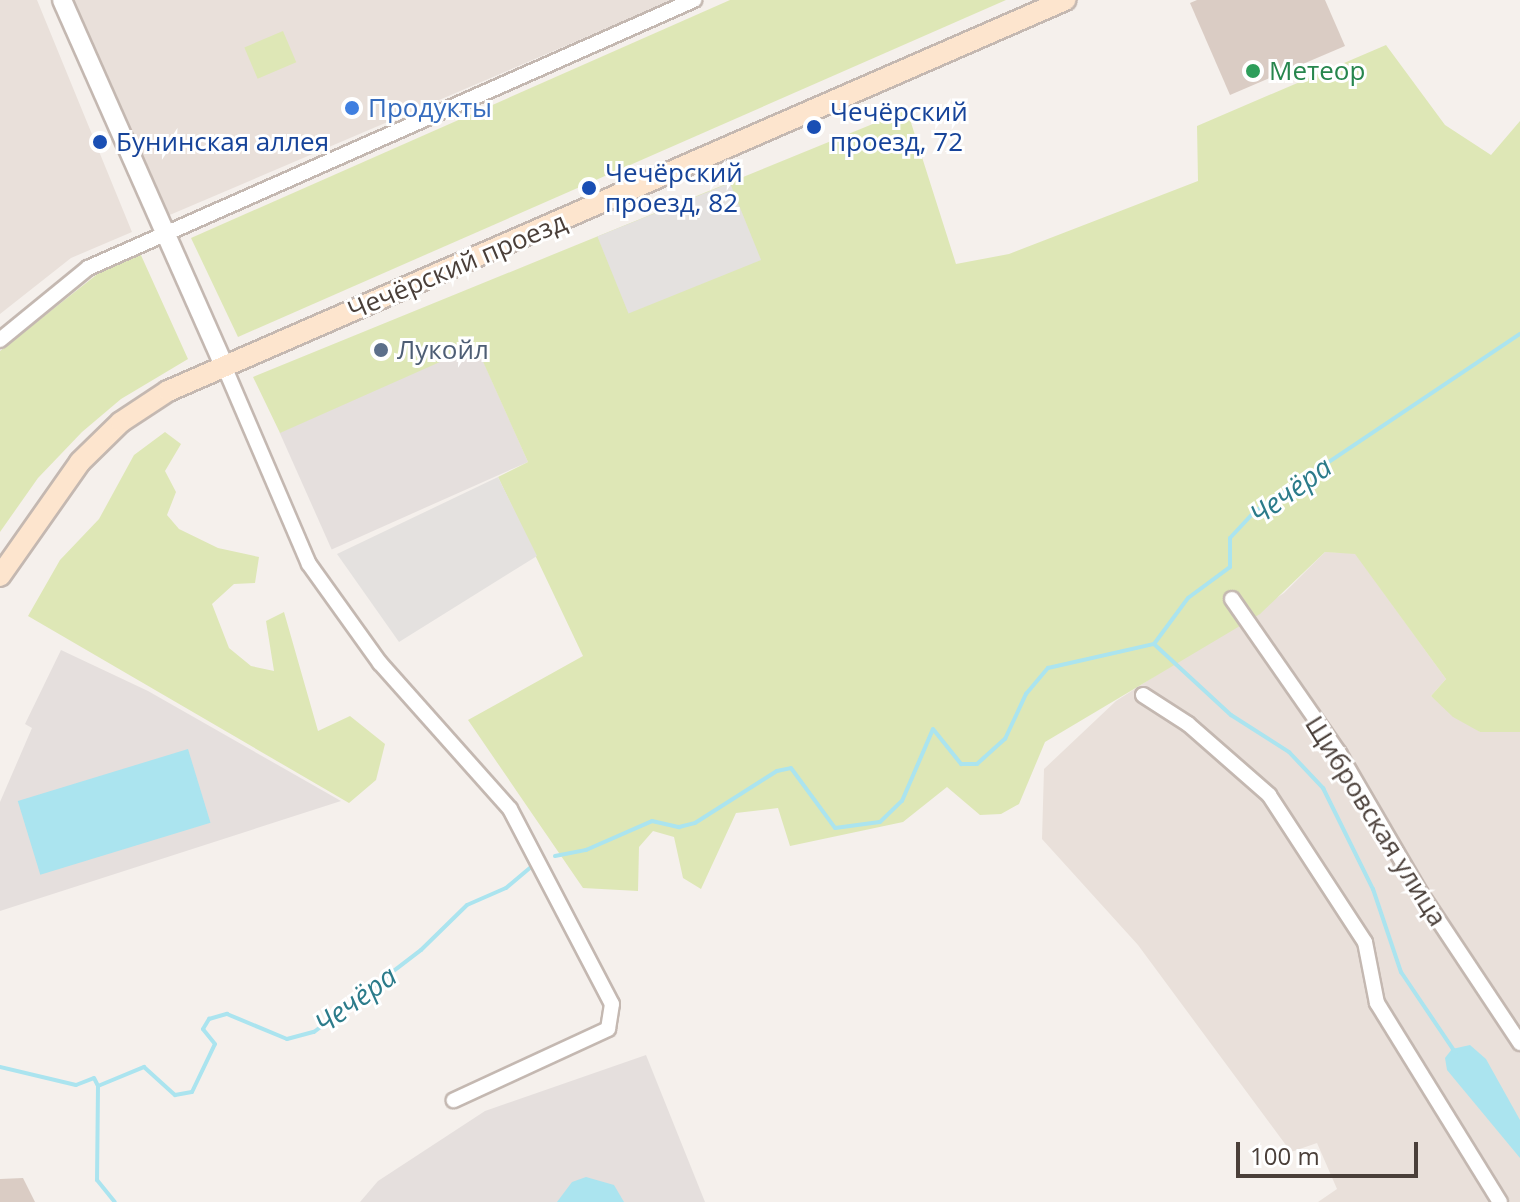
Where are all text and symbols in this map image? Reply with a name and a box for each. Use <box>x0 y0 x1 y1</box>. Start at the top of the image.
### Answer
place label: Метеор <box>1269 55 1365 87</box>
marker: Метеор <box>1244 62 1262 80</box>
place label: Продукты <box>368 92 492 124</box>
place label: Чечёрский проезд, 72 <box>830 96 968 158</box>
marker: Продукты <box>343 99 361 117</box>
marker: Чечёрский проезд, 72 <box>805 118 823 136</box>
place label: Бунинская аллея <box>116 126 329 158</box>
marker: Бунинская аллея <box>91 133 109 151</box>
place label: Чечёрский проезд, 82 <box>605 157 743 218</box>
marker: Чечёрский проезд, 82 <box>580 179 598 197</box>
street label: Чечёрский проезд <box>343 206 571 326</box>
place label: Лукойл <box>397 334 489 366</box>
marker: Лукойл <box>372 341 390 359</box>
water label: Чечёра <box>1242 449 1338 531</box>
street label: Щибровская улица <box>1299 710 1453 932</box>
water label: Чечёра <box>307 958 403 1040</box>
scale bar <box>1240 1126 1422 1176</box>
text: 100 m <box>1250 1139 1320 1172</box>

